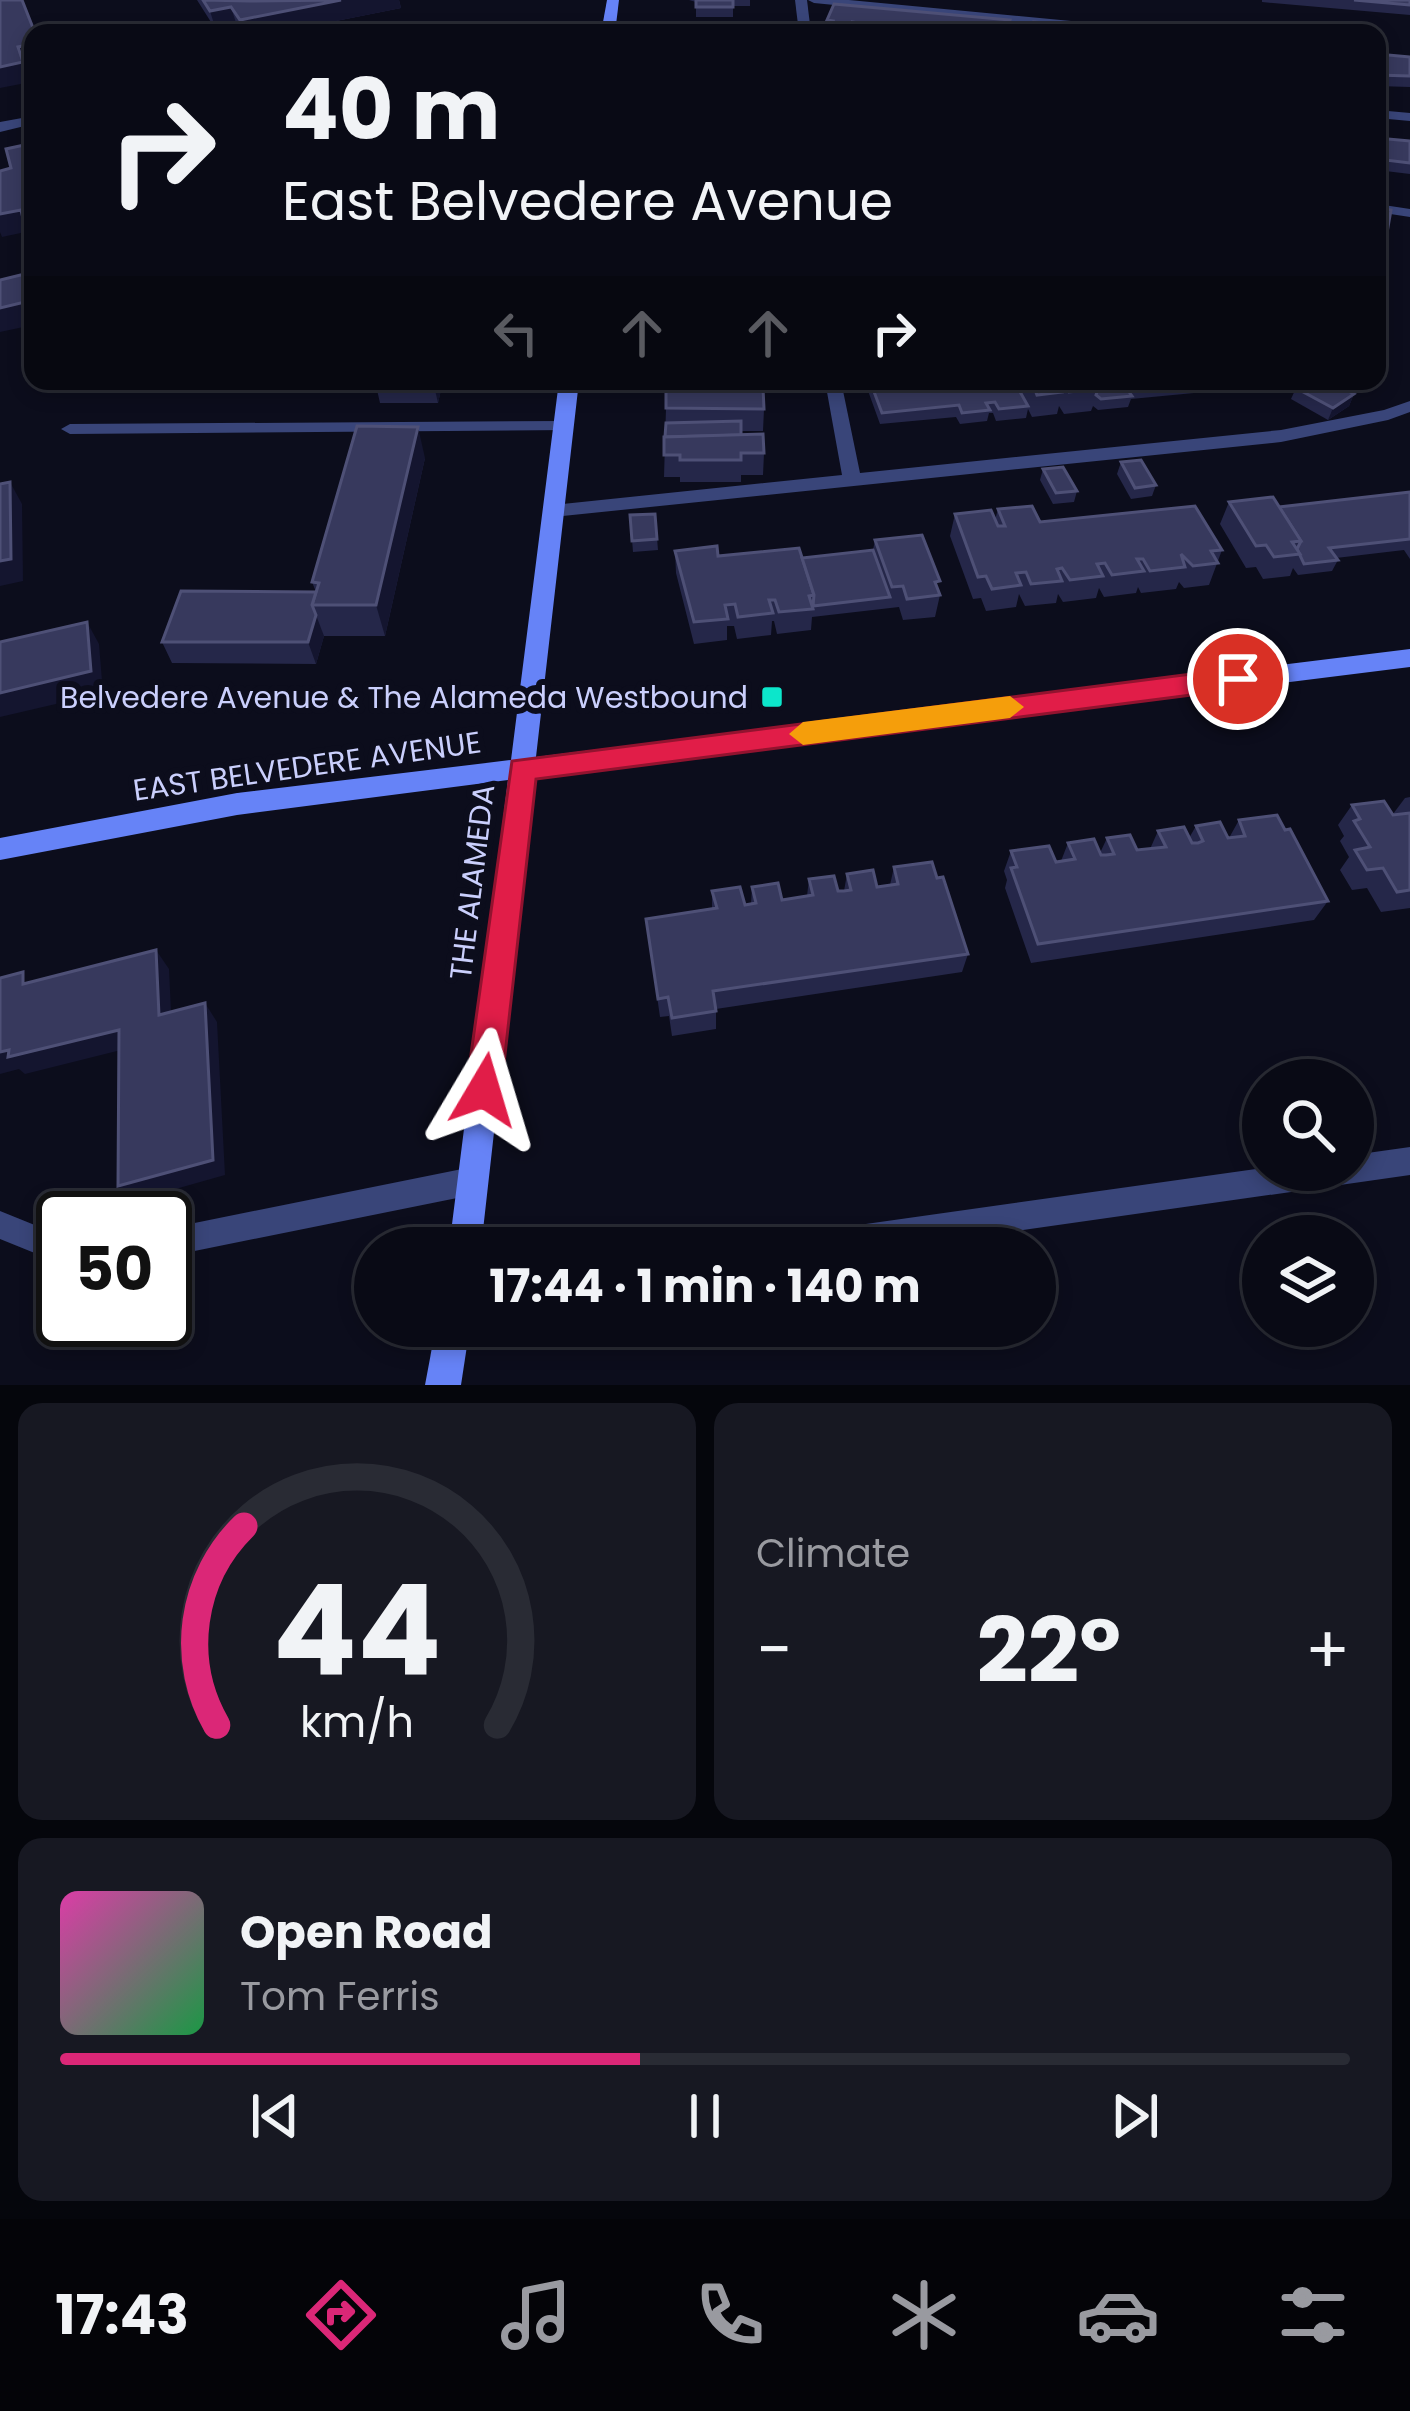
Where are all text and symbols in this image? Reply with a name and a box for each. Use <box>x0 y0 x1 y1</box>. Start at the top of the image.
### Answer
text: 40 m <box>282 51 500 168</box>
icon: right <box>84 72 240 228</box>
text: East Belvedere Avenue <box>282 163 893 239</box>
icon: left <box>483 300 549 366</box>
icon: ahead <box>609 300 675 366</box>
icon: ahead <box>735 300 801 366</box>
icon: right <box>861 300 927 366</box>
pin <box>1187 628 1289 730</box>
icon: arrive <box>1205 646 1271 712</box>
place label: Belvedere Avenue & The Alameda Westbound <box>60 676 748 719</box>
marker: Belvedere Avenue & The Alameda Westbound <box>759 684 785 710</box>
street label: EAST BELVEDERE AVENUE <box>130 720 484 812</box>
street label: THE ALAMEDA <box>439 782 505 982</box>
position arrow <box>421 1027 547 1153</box>
map controls <box>1242 1059 1374 1347</box>
button: search <box>1242 1059 1374 1191</box>
speed limit sign: 50 <box>36 1191 192 1347</box>
button: layers <box>1242 1215 1374 1347</box>
text: 17:44 · 1 min · 140 m <box>489 1255 921 1318</box>
text: Climate <box>756 1526 910 1581</box>
text: 44 <box>273 1543 441 1718</box>
text: 22° <box>976 1587 1121 1714</box>
text: − <box>756 1604 792 1696</box>
text: + <box>1305 1604 1350 1696</box>
text: km/h <box>300 1691 414 1751</box>
text: Open Road <box>240 1901 493 1964</box>
text: Tom Ferris <box>240 1969 440 2024</box>
icon: previous <box>242 2083 308 2149</box>
icon: pause <box>672 2083 738 2149</box>
icon: next <box>1102 2083 1168 2149</box>
icon: directions <box>299 2273 383 2357</box>
icon: music <box>494 2273 578 2357</box>
icon: phone <box>688 2273 772 2357</box>
icon: climate <box>882 2273 966 2357</box>
icon: car <box>1076 2273 1160 2357</box>
icon: filters <box>1271 2273 1355 2357</box>
text: 17:43 <box>55 2277 189 2353</box>

